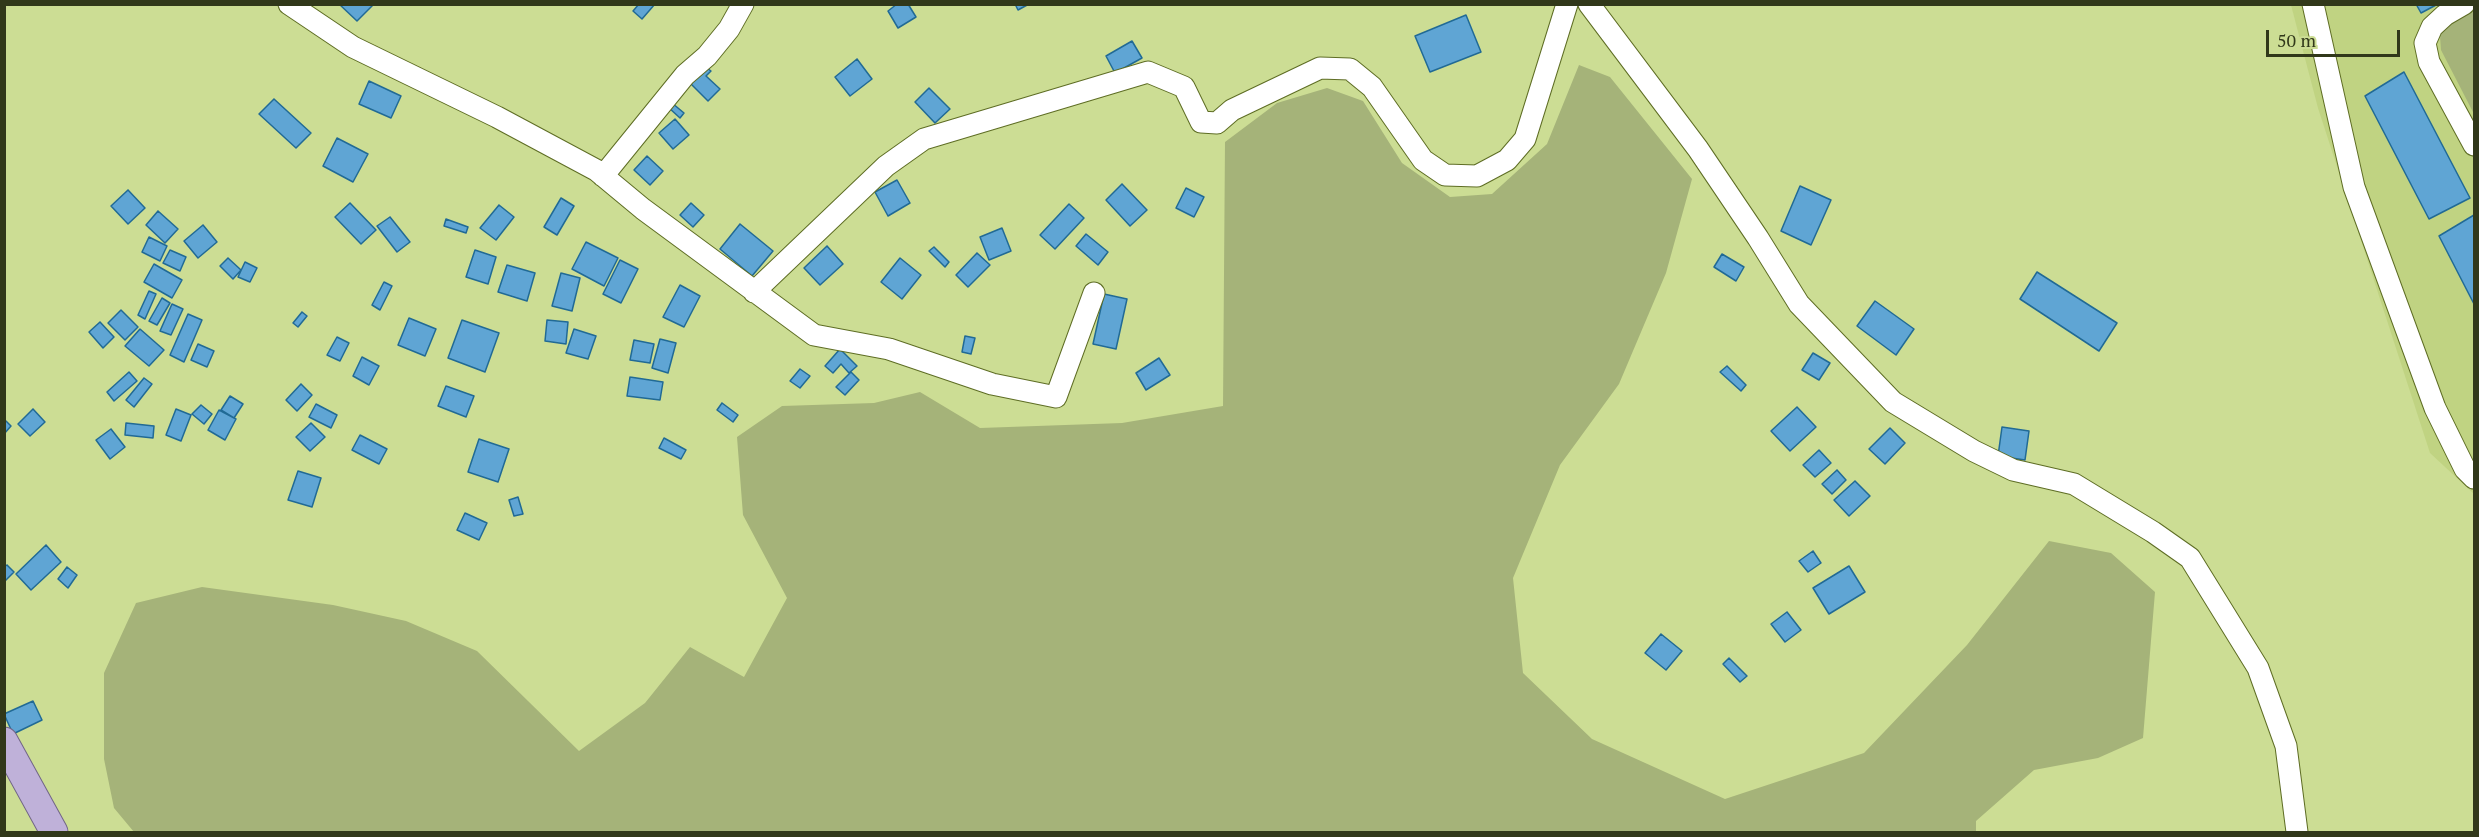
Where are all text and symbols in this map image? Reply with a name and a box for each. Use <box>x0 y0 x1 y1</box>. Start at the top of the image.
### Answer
scale bar <box>2269 18 2402 56</box>
text: 50 m <box>2277 28 2316 52</box>

